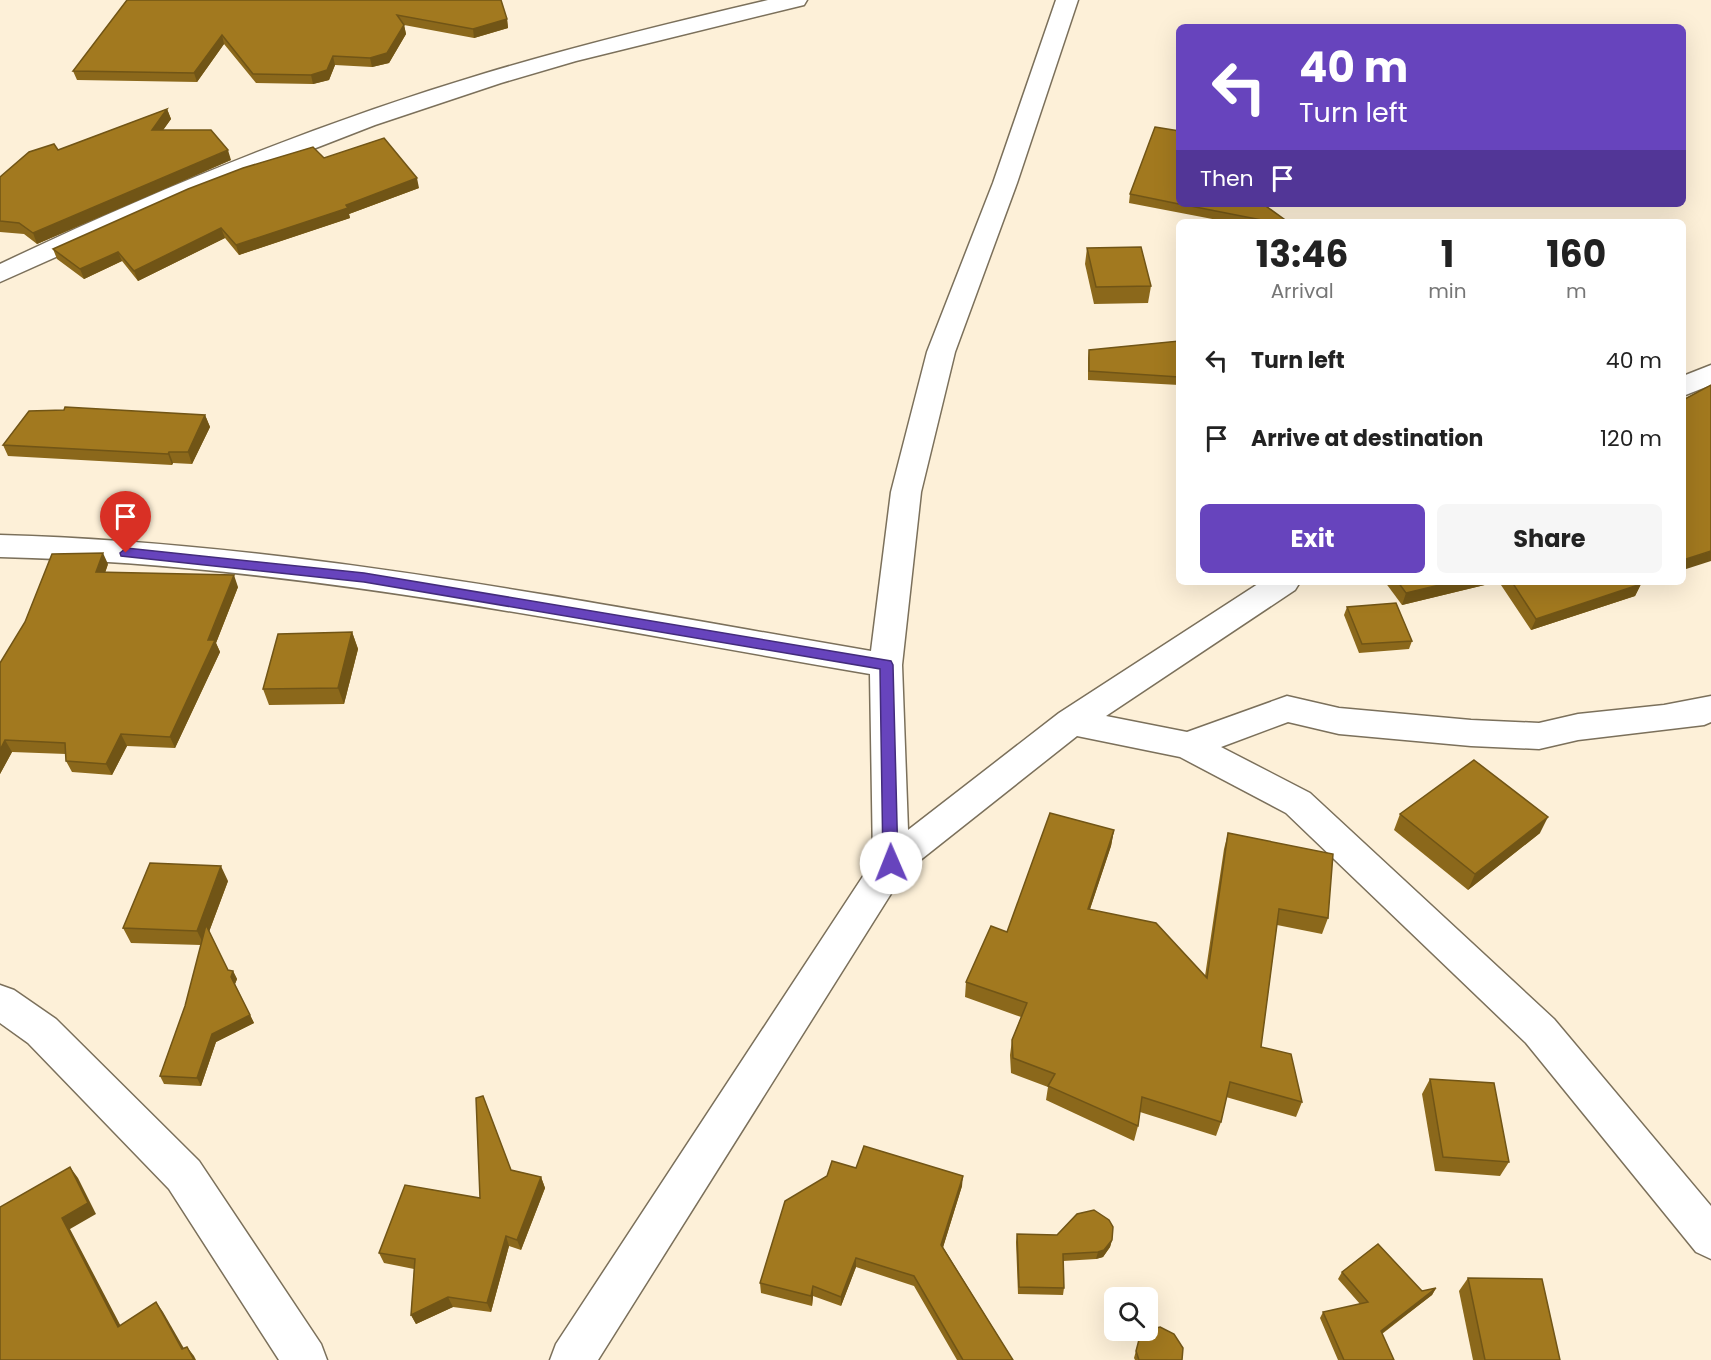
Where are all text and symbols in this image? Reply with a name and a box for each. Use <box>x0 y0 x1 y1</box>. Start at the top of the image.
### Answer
text: 40 m <box>1299 38 1408 97</box>
icon: left <box>1200 48 1278 126</box>
text: Turn left <box>1299 94 1408 131</box>
icon: arrive <box>1266 162 1299 195</box>
text: Then <box>1200 163 1254 194</box>
text: 13:46 <box>1256 229 1349 280</box>
text: 1 <box>1441 229 1454 280</box>
text: 160 <box>1546 229 1606 280</box>
text: Arrival <box>1271 277 1334 305</box>
text: min <box>1428 277 1467 305</box>
text: m <box>1566 277 1587 305</box>
icon: left <box>1200 344 1233 377</box>
text: Turn left <box>1251 345 1345 376</box>
text: 40 m <box>1606 345 1662 376</box>
icon: arrive <box>1200 422 1233 455</box>
text: Arrive at destination <box>1251 423 1483 454</box>
text: 120 m <box>1600 423 1662 454</box>
pin <box>100 491 151 553</box>
icon: arrive <box>109 500 142 533</box>
button: Exit <box>1200 504 1425 573</box>
button: Share <box>1437 504 1662 573</box>
position arrow <box>859 831 923 895</box>
map controls <box>1104 1287 1158 1341</box>
button: search <box>1104 1287 1158 1341</box>

